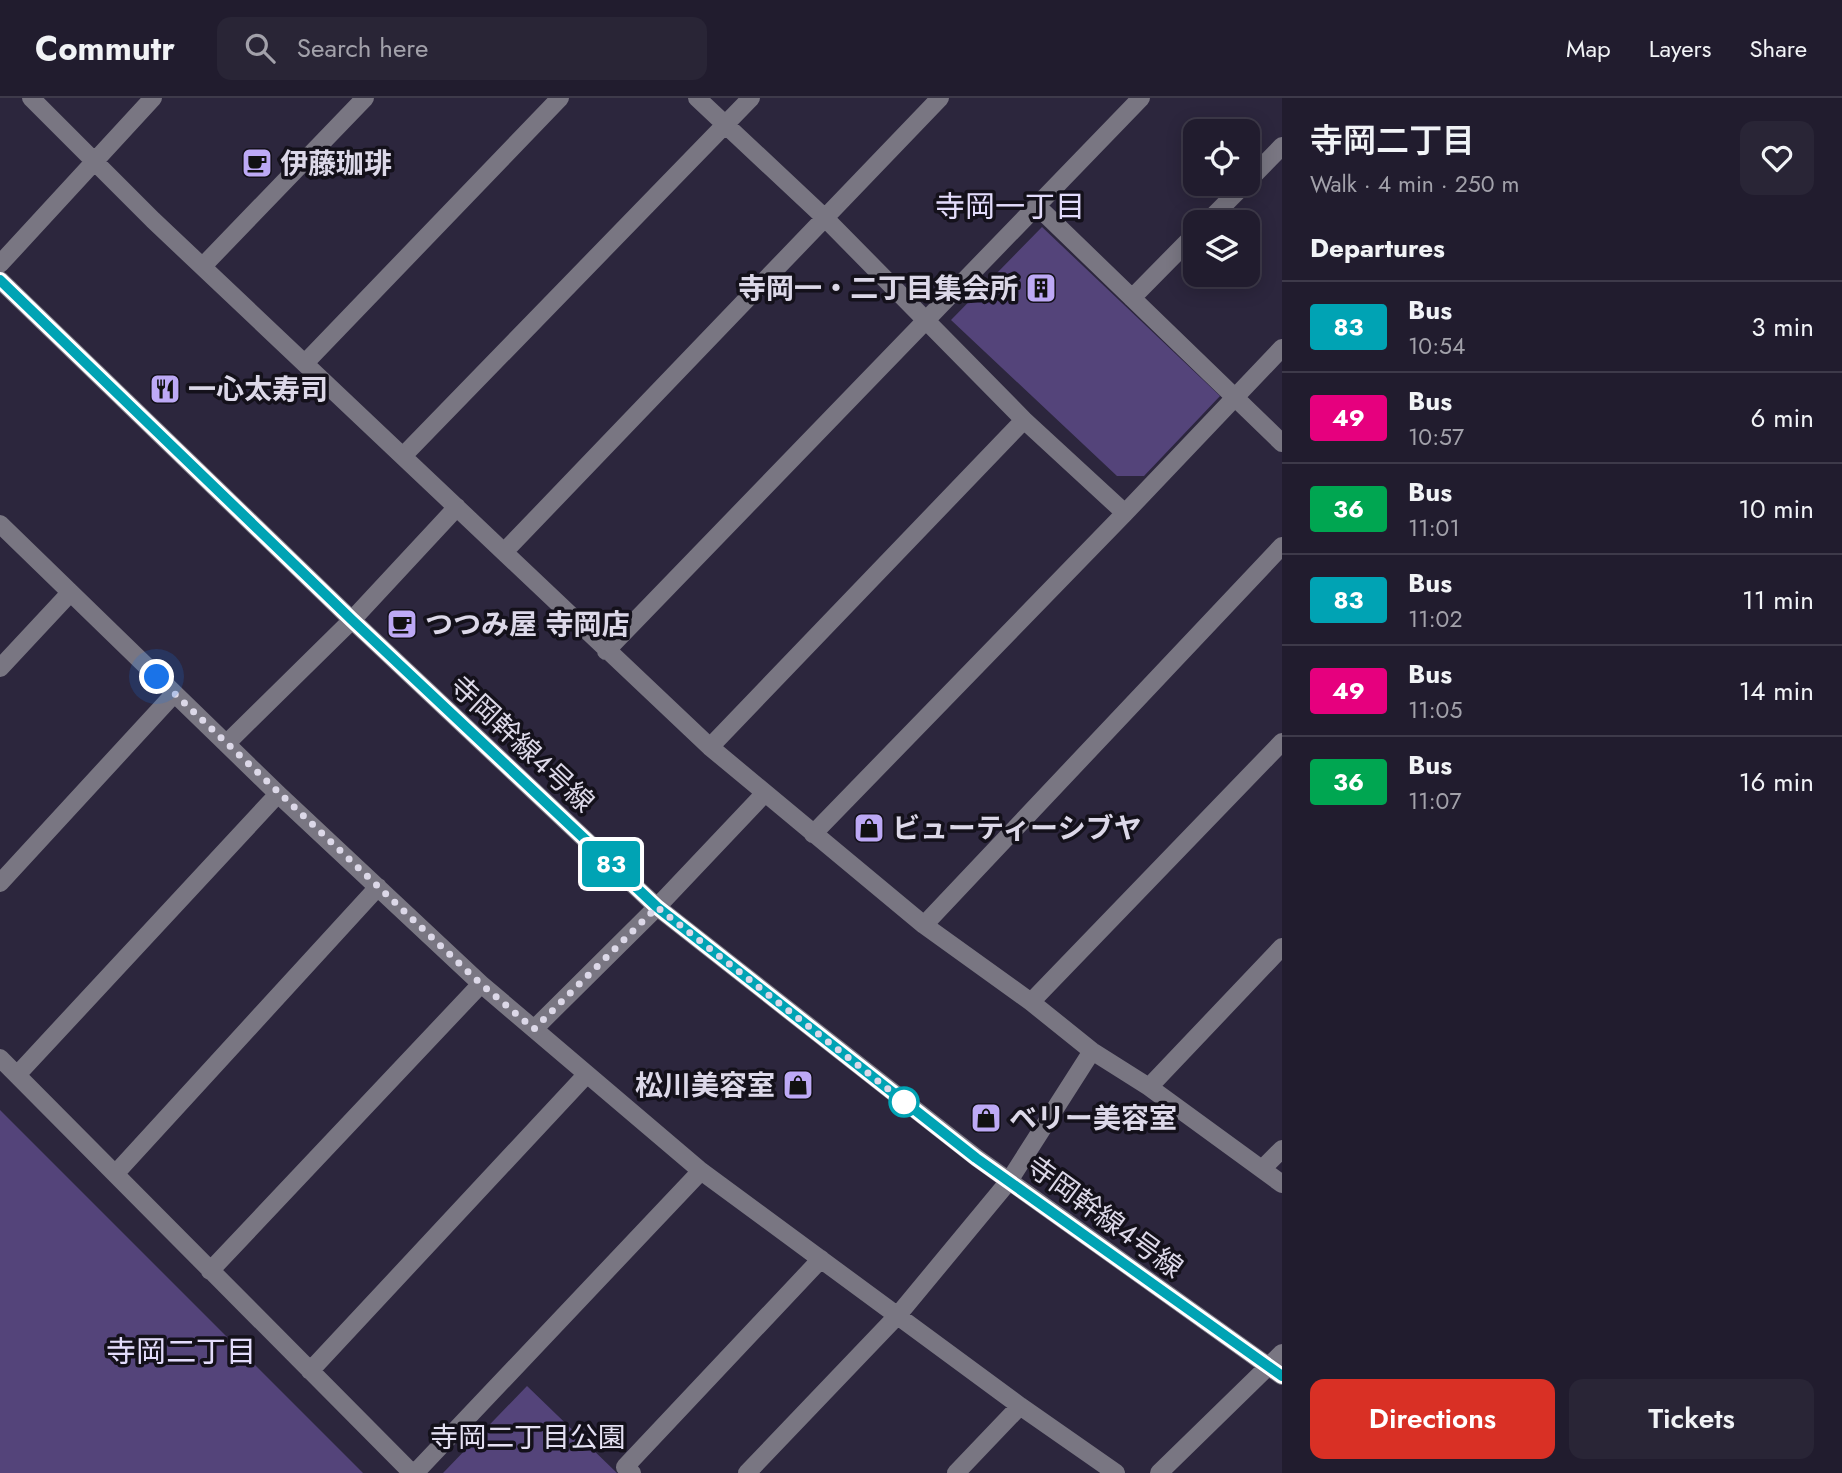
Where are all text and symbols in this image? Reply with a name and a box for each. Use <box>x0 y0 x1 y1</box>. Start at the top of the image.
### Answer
search box <box>217 17 707 80</box>
text: Commutr <box>35 25 175 72</box>
icon: search <box>241 29 279 67</box>
text: Search here <box>297 29 428 67</box>
text: Map <box>1566 31 1611 66</box>
text: Layers <box>1649 31 1711 66</box>
text: Share <box>1749 31 1807 66</box>
text: 寺岡二丁目 <box>1310 117 1475 164</box>
map controls <box>1183 119 1260 287</box>
button: locate <box>1183 119 1260 196</box>
button: heart <box>1740 121 1814 195</box>
place label: 伊藤珈琲 <box>280 143 392 184</box>
cafe icon: 伊藤珈琲 <box>240 146 274 180</box>
text: Walk · 4 min · 250 m <box>1310 167 1519 201</box>
district label: 寺岡一丁目 <box>935 185 1085 228</box>
button: layers <box>1183 210 1260 287</box>
text: Departures <box>1310 229 1445 267</box>
place label: 寺岡一・二丁目集会所 <box>738 268 1018 309</box>
building icon: 寺岡一・二丁目集会所 <box>1024 271 1058 305</box>
text: Bus <box>1408 291 1452 329</box>
text: 3 min <box>1751 308 1814 346</box>
text: 83 <box>1334 309 1363 344</box>
text: 10:54 <box>1408 329 1465 363</box>
place label: 一心太寿司 <box>188 369 328 410</box>
restaurant icon: 一心太寿司 <box>148 372 182 406</box>
text: Bus <box>1408 382 1452 420</box>
text: 6 min <box>1751 399 1814 437</box>
text: 49 <box>1332 400 1365 435</box>
text: 10:57 <box>1408 420 1464 454</box>
text: Bus <box>1408 473 1452 511</box>
text: 10 min <box>1738 490 1814 528</box>
text: 36 <box>1333 491 1364 526</box>
text: 11:01 <box>1408 511 1460 545</box>
text: Bus <box>1408 564 1452 602</box>
text: 11 min <box>1742 581 1814 619</box>
text: 83 <box>1334 582 1363 617</box>
text: 11:02 <box>1408 602 1463 636</box>
place label: つつみ屋 寺岡店 <box>425 604 629 645</box>
cafe icon: つつみ屋 寺岡店 <box>385 607 419 641</box>
text: Bus <box>1408 655 1452 693</box>
your location <box>139 659 174 694</box>
street label: 寺岡幹線4号線 <box>441 666 603 822</box>
text: 14 min <box>1739 672 1814 710</box>
text: 49 <box>1332 673 1365 708</box>
text: 11:05 <box>1408 693 1462 727</box>
text: Bus <box>1408 746 1452 784</box>
text: 16 min <box>1739 763 1814 801</box>
text: 36 <box>1333 764 1364 799</box>
text: 11:07 <box>1408 784 1461 818</box>
place label: ビューティーシブヤ <box>892 808 1142 849</box>
shop icon: ビューティーシブヤ <box>852 811 886 845</box>
line badge: 83 <box>580 841 642 887</box>
text: 83 <box>596 846 626 881</box>
place label: 松川美容室 <box>635 1065 775 1106</box>
shop icon: 松川美容室 <box>781 1068 815 1102</box>
unlabelled marker <box>889 1087 919 1117</box>
place label: ベリー美容室 <box>1009 1098 1177 1139</box>
shop icon: ベリー美容室 <box>969 1101 1003 1135</box>
street label: 寺岡幹線4号線 <box>1018 1146 1192 1288</box>
district label: 寺岡二丁目 <box>106 1330 256 1373</box>
button: Directions <box>1310 1379 1555 1459</box>
button: Tickets <box>1569 1379 1814 1459</box>
park label: 寺岡二丁目公園 <box>430 1417 626 1458</box>

